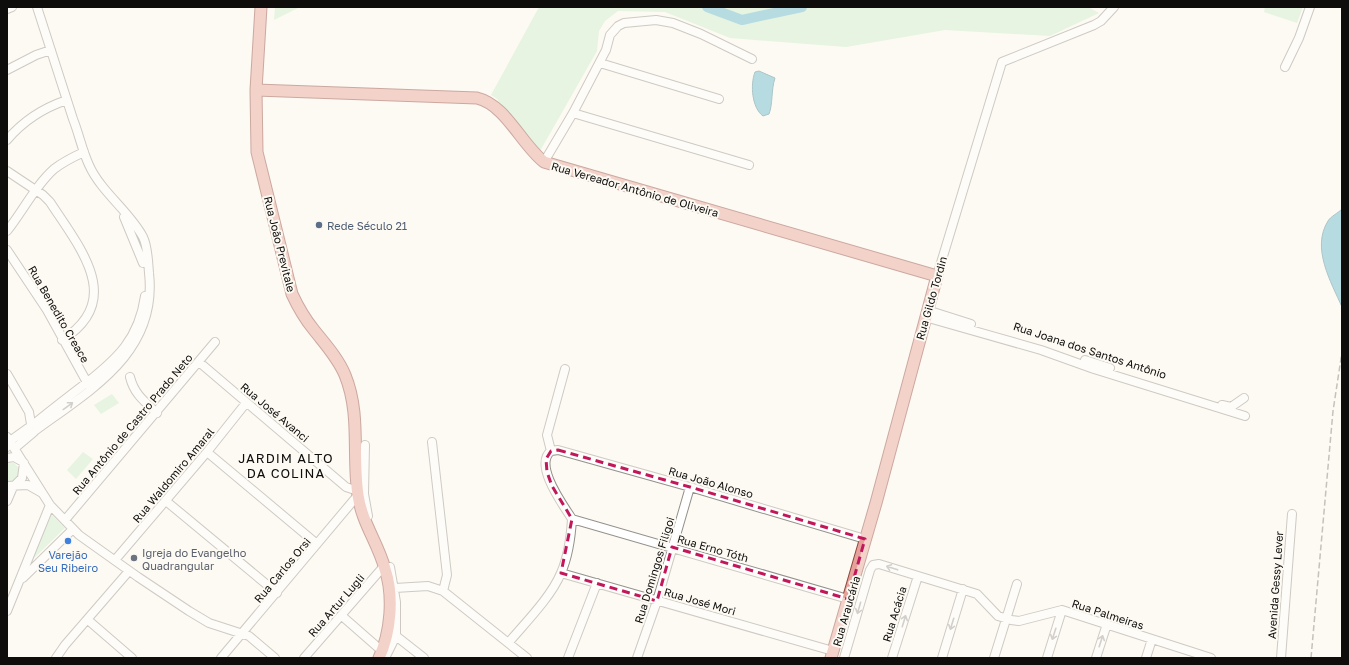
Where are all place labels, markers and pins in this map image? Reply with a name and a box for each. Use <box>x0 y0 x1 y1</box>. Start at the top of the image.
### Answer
place label: Rede Século 21 <box>327 219 407 232</box>
marker: Rede Século 21 <box>314 220 324 230</box>
marker: Varejão Seu Ribeiro <box>63 536 73 546</box>
place label: Igreja do Evangelho Quadrangular <box>142 546 247 572</box>
place label: Varejão Seu Ribeiro <box>38 548 98 574</box>
marker: Igreja do Evangelho Quadrangular <box>129 553 139 563</box>

